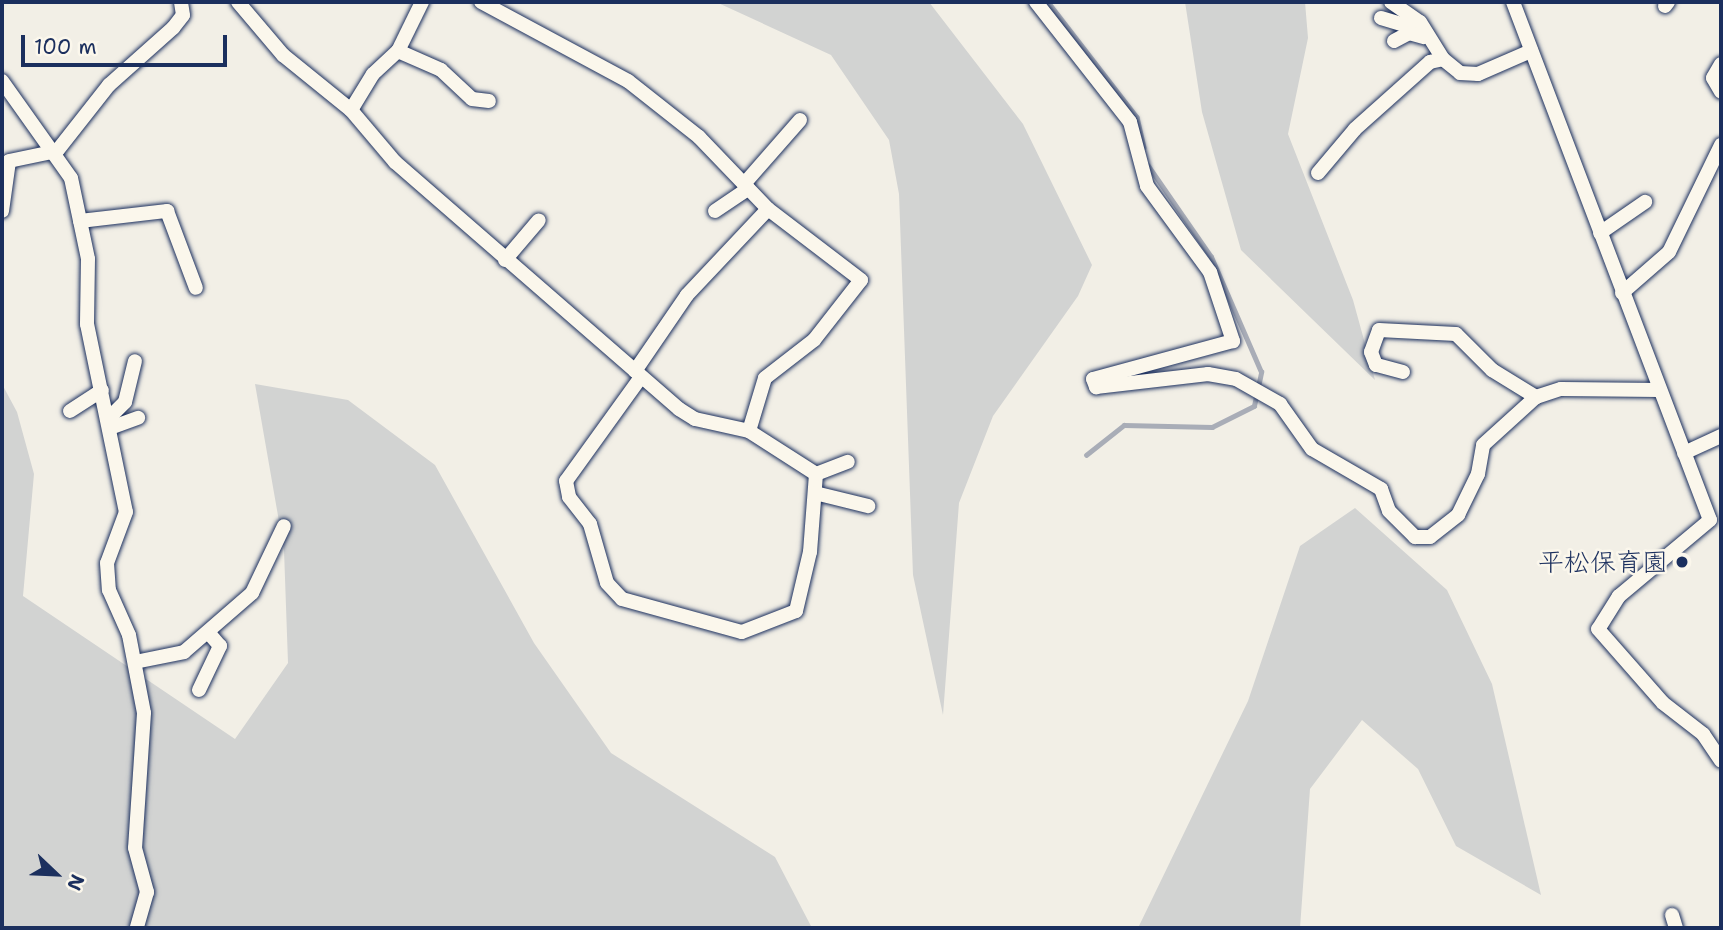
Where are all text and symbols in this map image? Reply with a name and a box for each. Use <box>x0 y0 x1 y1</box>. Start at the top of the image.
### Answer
scale bar <box>24 21 231 65</box>
text: 100 m <box>34 33 97 61</box>
place label: 平松保育園 <box>1538 546 1668 578</box>
marker: 平松保育園 <box>1674 554 1690 570</box>
north arrow <box>21 839 91 909</box>
text: N <box>61 871 90 894</box>

